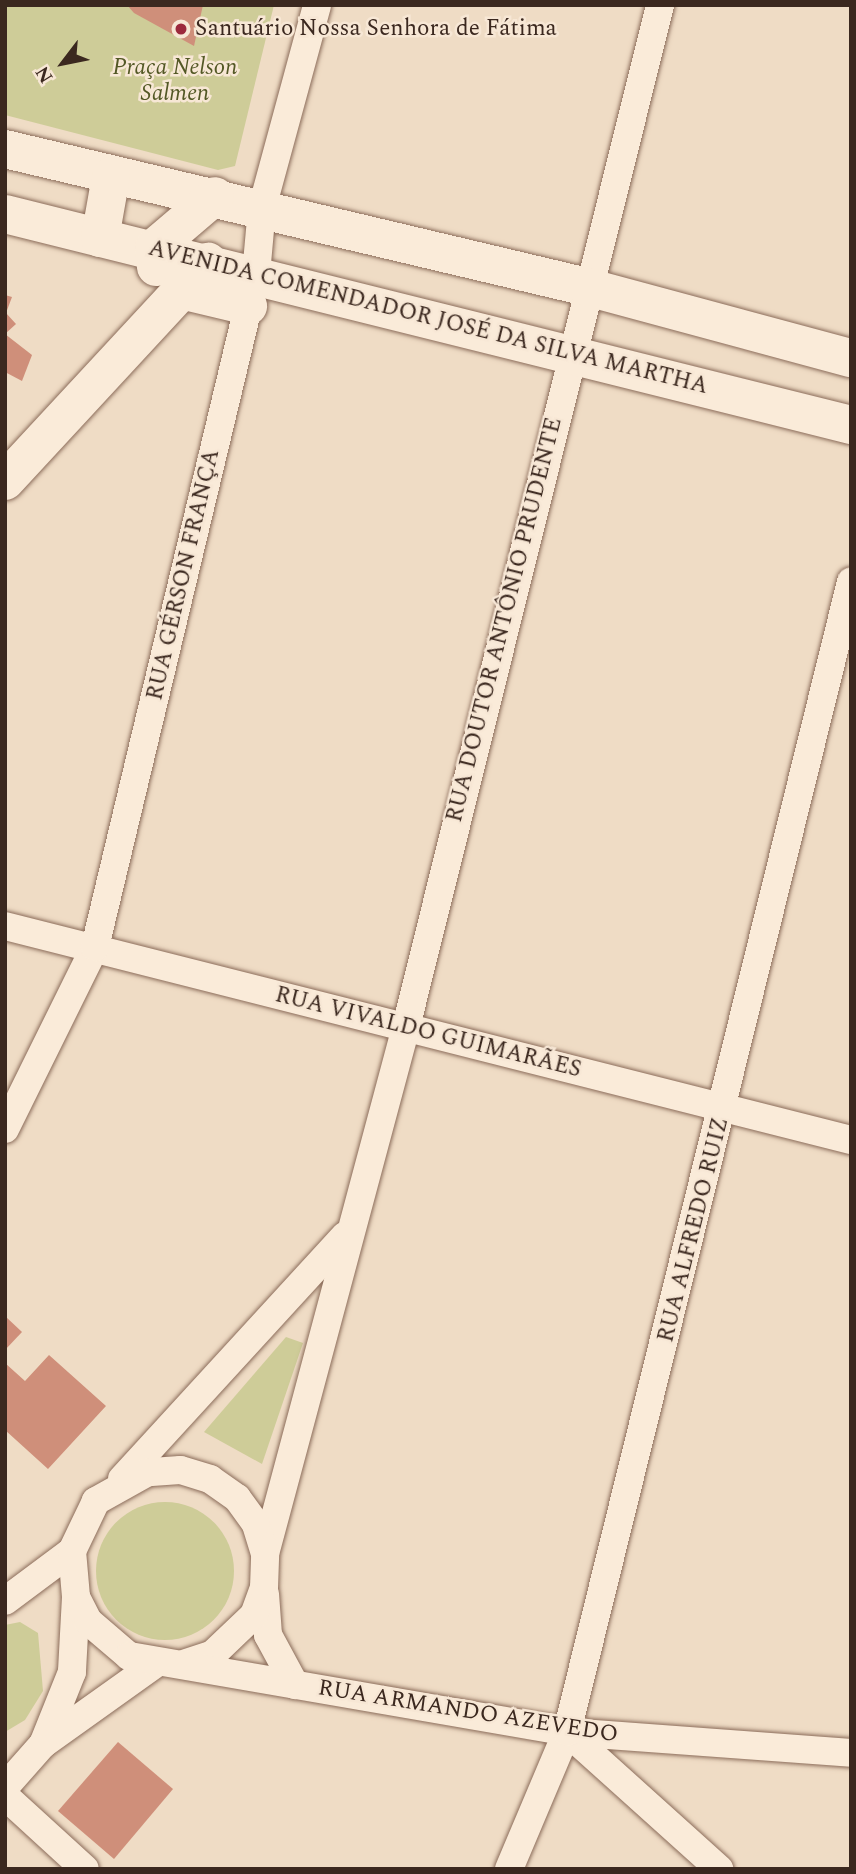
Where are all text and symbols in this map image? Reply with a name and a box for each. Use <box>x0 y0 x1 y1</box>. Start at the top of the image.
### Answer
place label: Santuário Nossa Senhora de Fátima <box>195 15 557 43</box>
marker: Santuário Nossa Senhora de Fátima <box>173 21 189 37</box>
north arrow <box>28 28 98 98</box>
park label: Praça Nelson Salmen <box>113 54 237 108</box>
text: N <box>28 60 61 89</box>
street label: AVENIDA COMENDADOR JOSÉ DA SILVA MARTHA <box>145 235 711 401</box>
street label: RUA DOUTOR ANTÔNIO PRUDENTE <box>441 415 569 825</box>
street label: RUA GÉRSON FRANÇA <box>142 447 226 703</box>
street label: RUA VIVALDO GUIMARÃES <box>272 982 584 1084</box>
street label: RUA ALFREDO RUIZ <box>653 1115 735 1345</box>
street label: RUA ARMANDO AZEVEDO <box>316 1675 620 1749</box>

